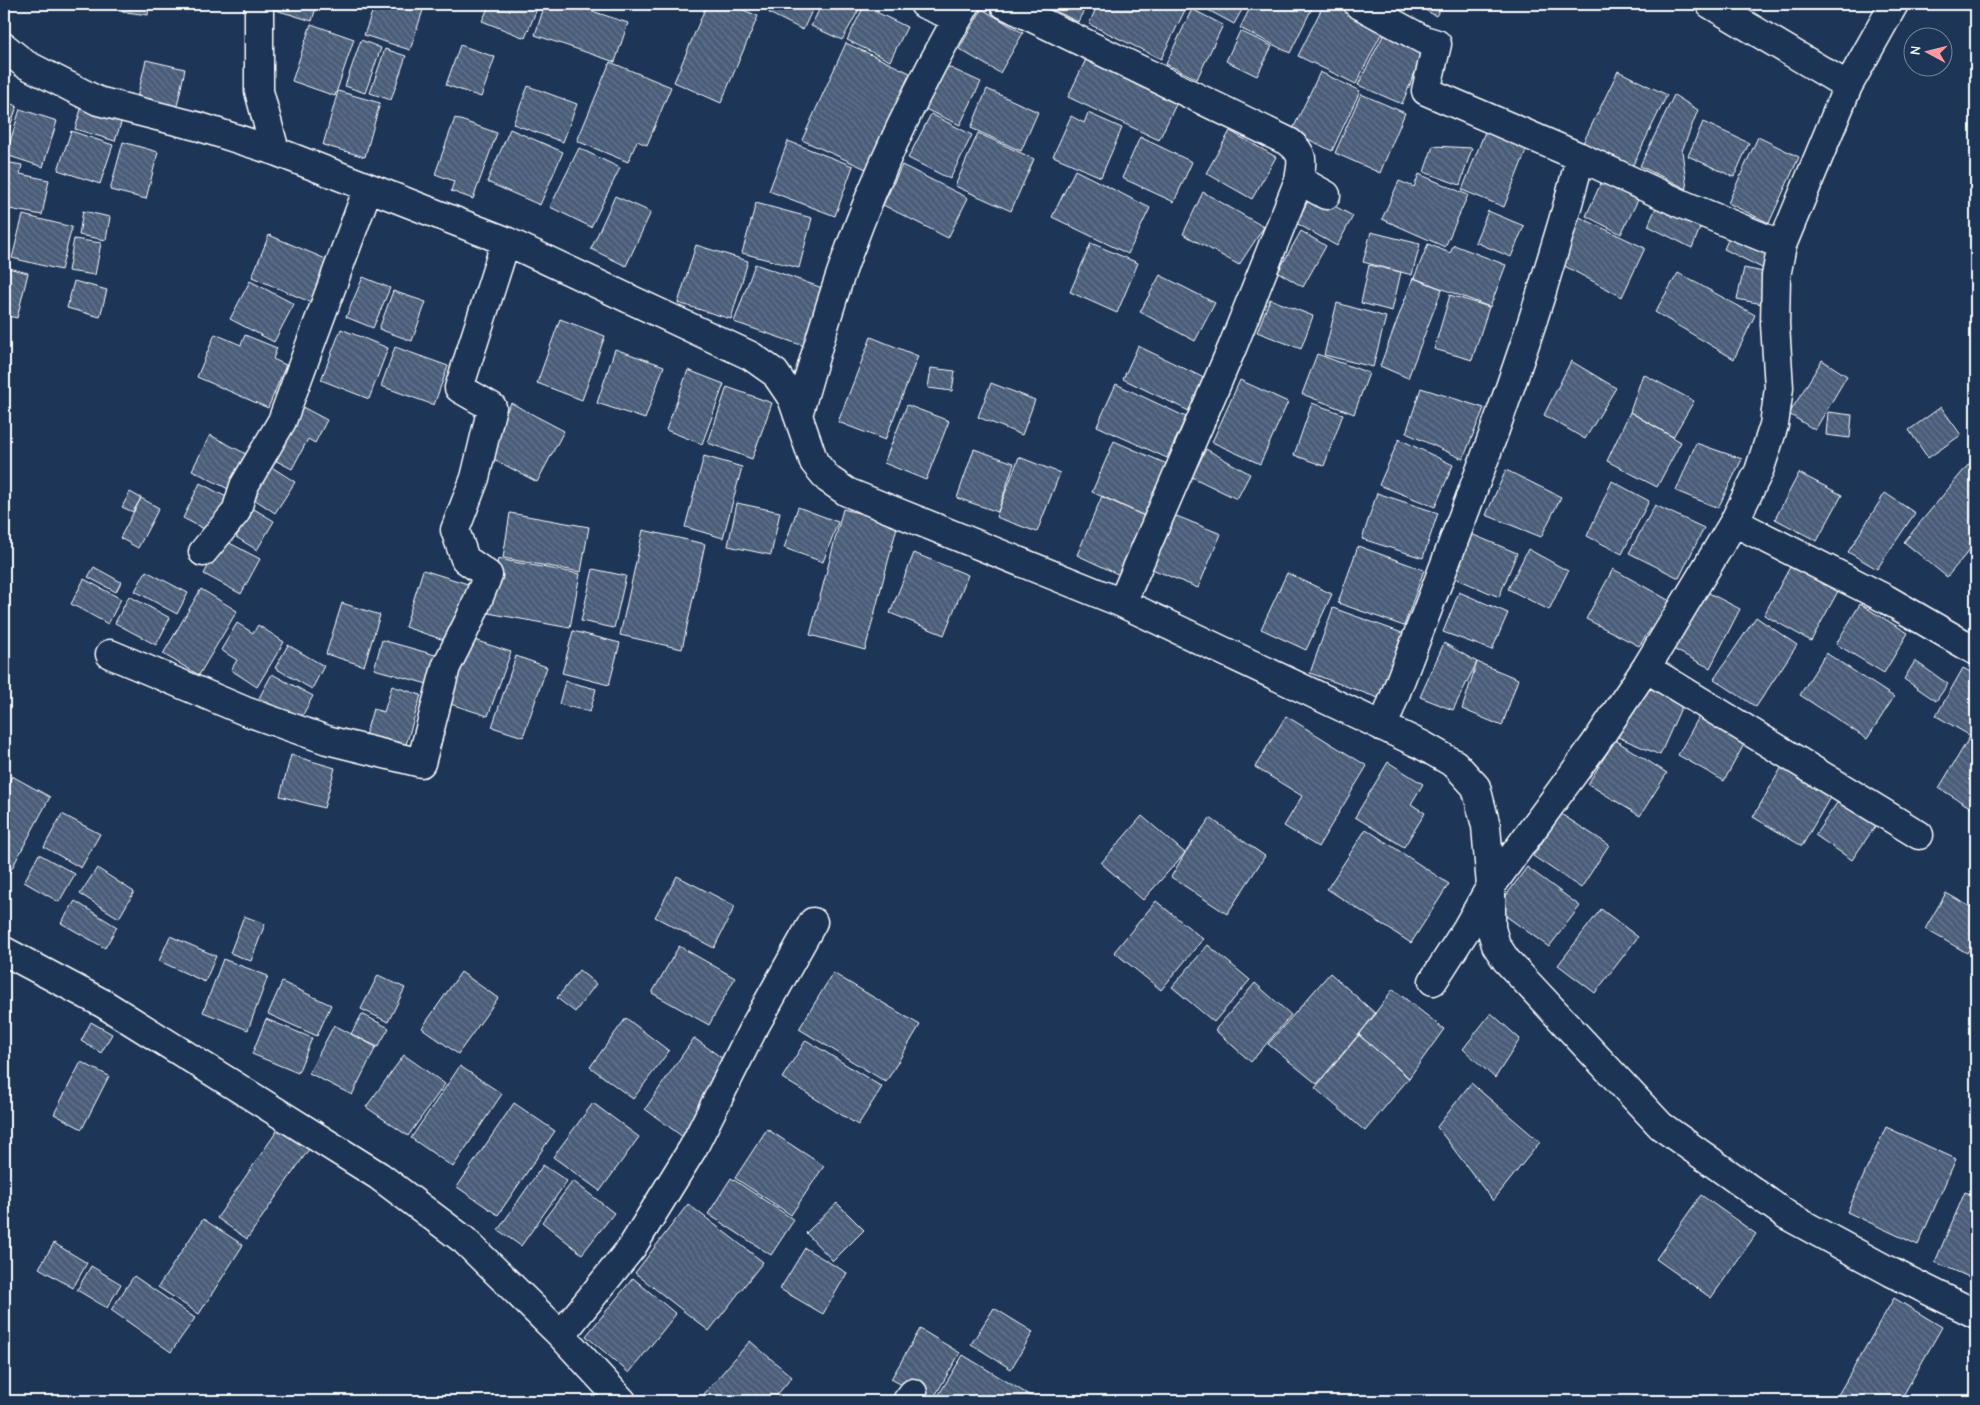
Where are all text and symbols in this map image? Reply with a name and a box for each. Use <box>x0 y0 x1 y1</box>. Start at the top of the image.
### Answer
north arrow <box>1902 28 1952 78</box>
text: N <box>1907 45 1925 56</box>

